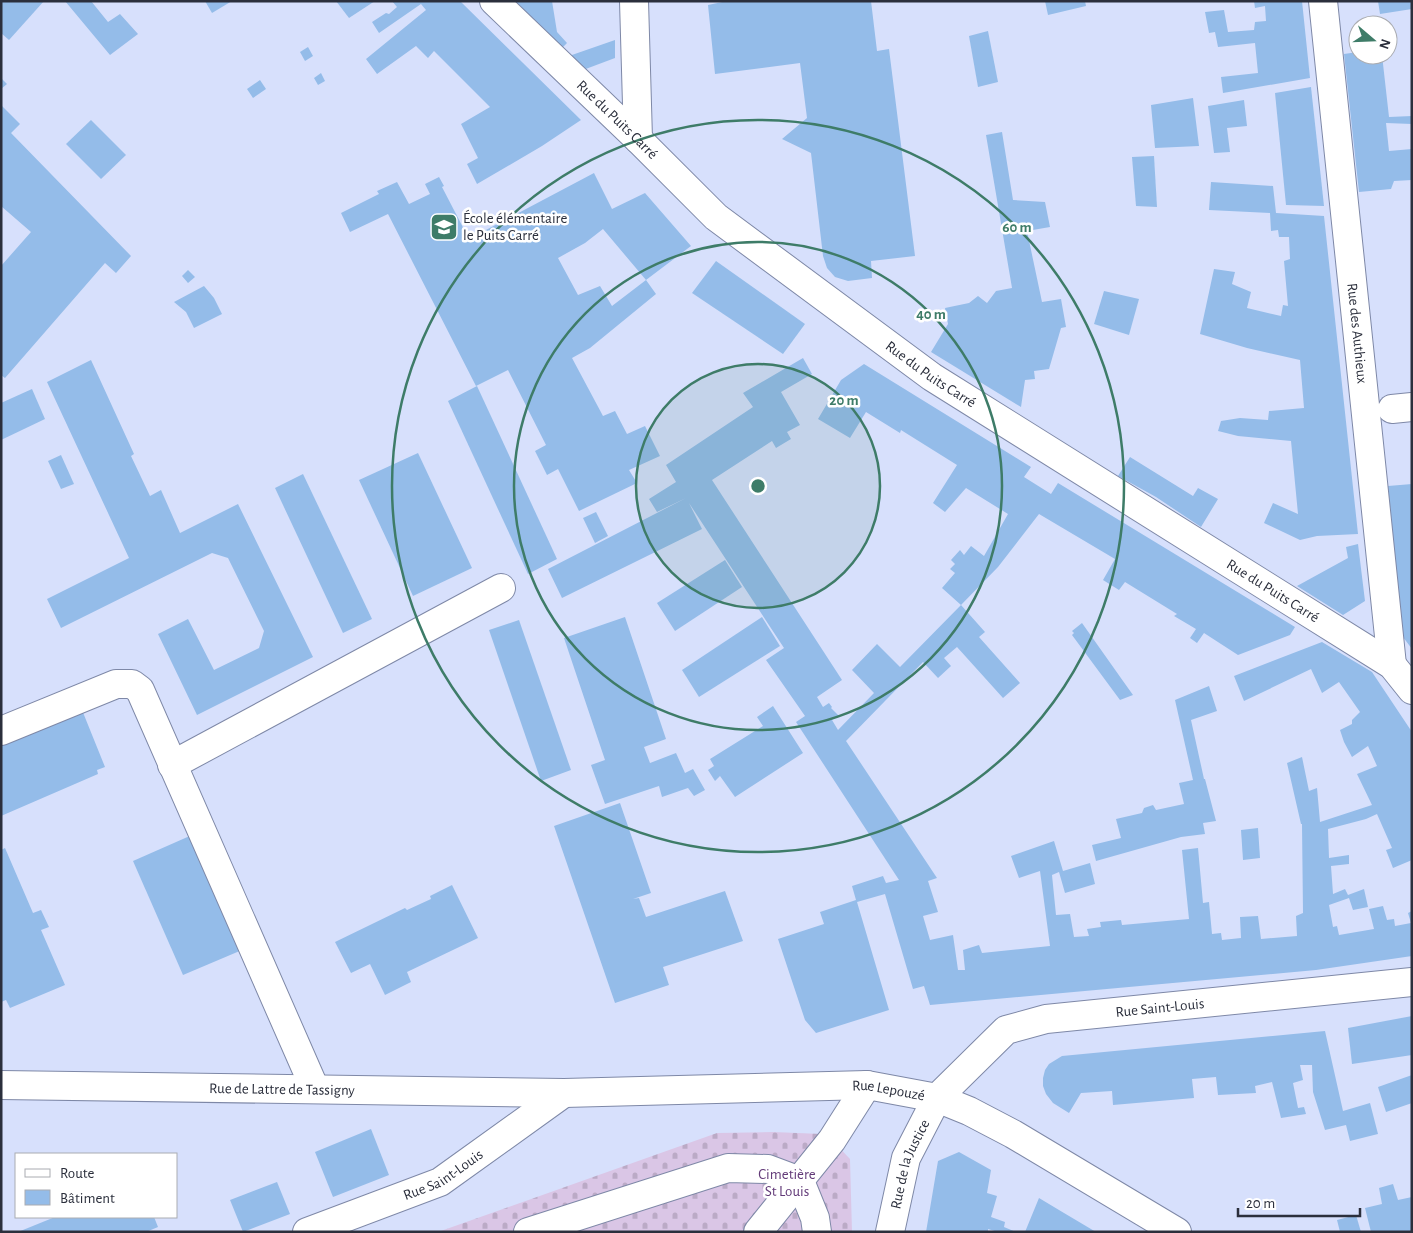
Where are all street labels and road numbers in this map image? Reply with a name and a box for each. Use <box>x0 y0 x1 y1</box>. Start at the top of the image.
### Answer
street label: Rue du Puits Carré <box>574 78 660 162</box>
street label: Rue des Authieux <box>1344 282 1370 385</box>
street label: Rue du Puits Carré <box>883 338 979 411</box>
street label: Rue du Puits Carré <box>1224 557 1322 625</box>
street label: Rue Saint-Louis <box>1115 996 1205 1020</box>
street label: Rue Lepouzé <box>852 1078 926 1104</box>
street label: Rue de Lattre de Tassigny <box>209 1081 356 1098</box>
street label: Rue de la Justice <box>888 1117 933 1210</box>
street label: Rue Saint-Louis <box>401 1147 486 1203</box>

